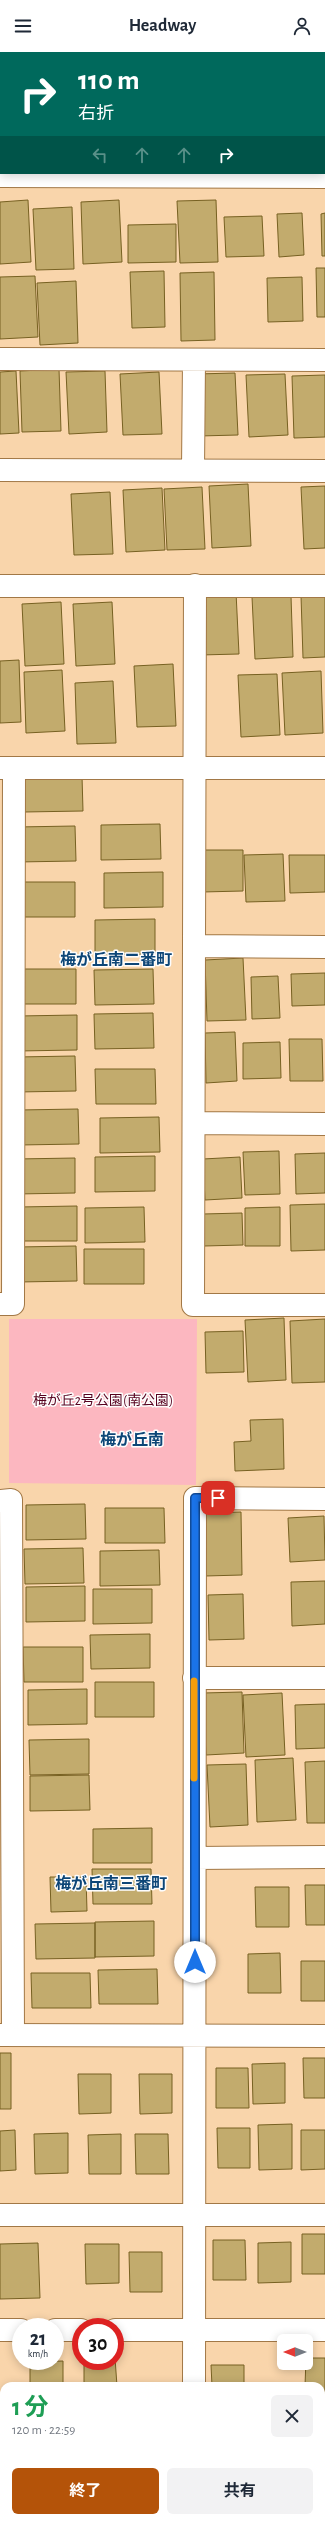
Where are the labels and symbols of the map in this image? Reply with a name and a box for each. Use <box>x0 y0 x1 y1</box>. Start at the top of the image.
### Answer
district label: 梅が丘南二番町 <box>60 951 172 968</box>
park label: 梅が丘2号公園(南公園) <box>33 1392 173 1408</box>
district label: 梅が丘南 <box>100 1431 164 1448</box>
pin <box>201 1481 235 1515</box>
district label: 梅が丘南三番町 <box>55 1875 167 1892</box>
position arrow <box>174 1941 216 1983</box>
speed limit sign: 30 <box>72 2318 124 2370</box>
north arrow <box>277 2334 313 2370</box>

